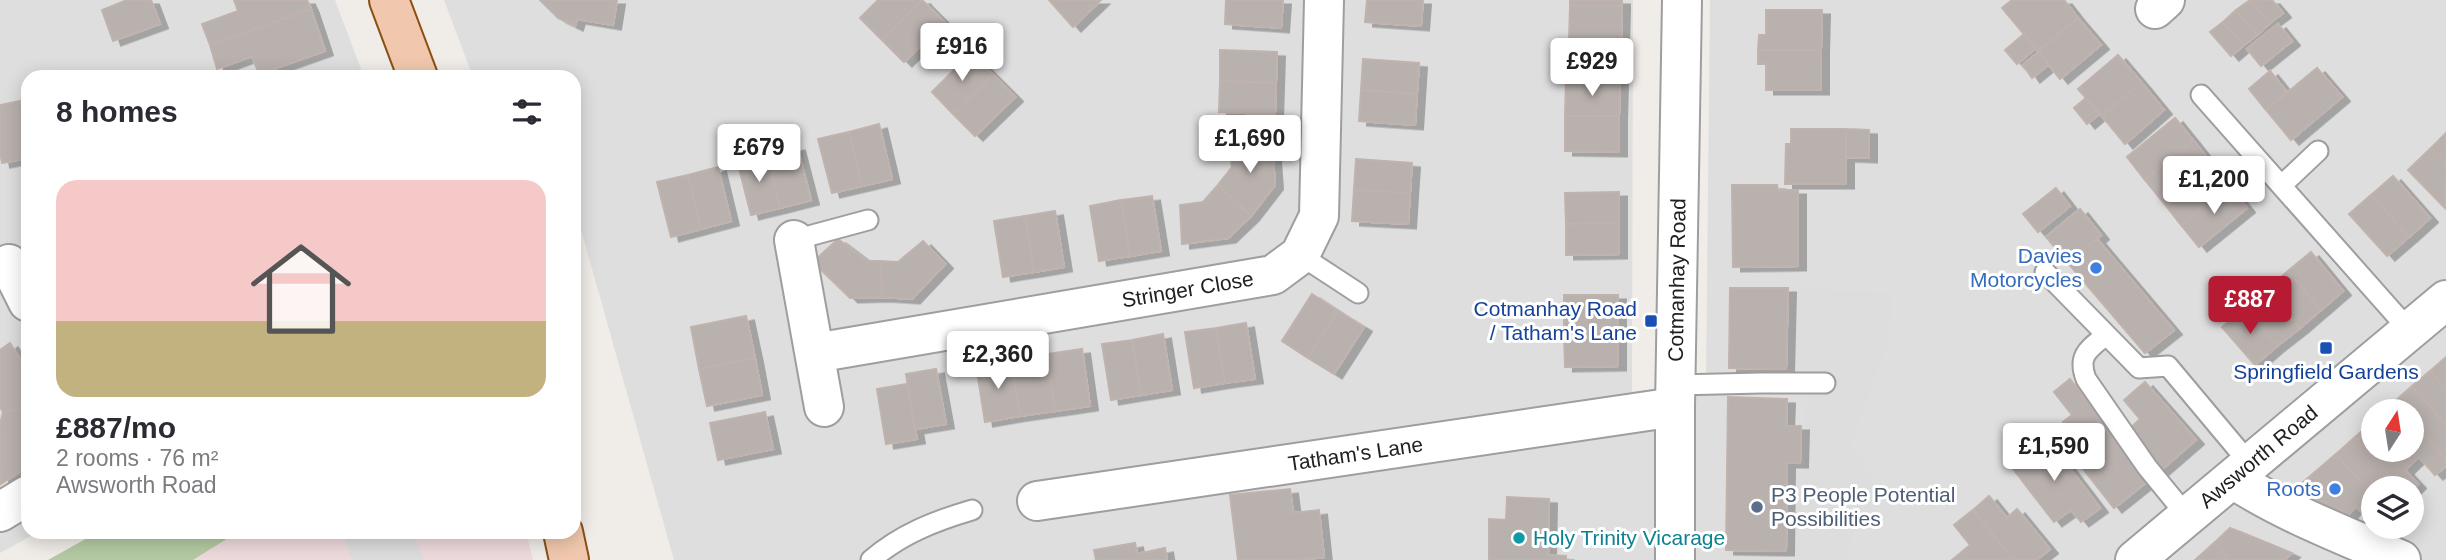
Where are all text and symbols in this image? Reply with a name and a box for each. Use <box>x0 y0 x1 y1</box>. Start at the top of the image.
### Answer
pin: £916 <box>921 24 1003 83</box>
text: £916 <box>936 33 988 59</box>
pin: £929 <box>1551 38 1633 98</box>
text: £929 <box>1566 48 1618 74</box>
icon: filters <box>508 93 546 131</box>
text: 8 homes <box>56 95 178 128</box>
pin: £1,690 <box>1193 116 1307 175</box>
pin: £679 <box>718 124 800 184</box>
text: £1,690 <box>1215 125 1285 151</box>
text: £679 <box>733 134 785 160</box>
pin: £1,200 <box>2157 156 2271 216</box>
text: £1,200 <box>2179 166 2249 192</box>
street label: Cotmanhay Road <box>1664 198 1690 362</box>
icon: home <box>238 226 364 352</box>
place label: Davies Motorcycles <box>1970 244 2082 291</box>
marker: Davies Motorcycles <box>2088 260 2104 276</box>
street label: Stringer Close <box>1120 267 1255 312</box>
pin: £887 <box>2209 276 2291 336</box>
text: £887 <box>2224 286 2276 312</box>
place label: Cotmanhay Road / Tatham's Lane <box>1474 297 1637 344</box>
marker: Cotmanhay Road / Tatham's Lane <box>1643 313 1659 329</box>
pin: £2,360 <box>941 332 1055 391</box>
marker: Springfield Gardens <box>2318 340 2334 356</box>
text: £2,360 <box>963 341 1033 367</box>
place label: Springfield Gardens <box>2233 360 2419 383</box>
north arrow <box>2361 399 2424 462</box>
map controls <box>2361 399 2424 539</box>
street label: Awsworth Road <box>2195 400 2322 512</box>
text: £887/mo <box>56 411 176 444</box>
pin: £1,590 <box>1997 424 2111 483</box>
street label: Tatham's Lane <box>1287 432 1424 475</box>
text: £1,590 <box>2019 433 2089 459</box>
text: 2 rooms · 76 m² <box>56 445 218 471</box>
text: Awsworth Road <box>56 472 217 498</box>
button: layers <box>2361 476 2424 539</box>
place label: Roots <box>2266 477 2321 500</box>
marker: Roots <box>2327 481 2343 497</box>
place label: P3 People Potential Possibilities <box>1771 483 1955 530</box>
marker: P3 People Potential Possibilities <box>1749 499 1765 515</box>
place label: Holy Trinity Vicarage <box>1533 526 1725 549</box>
marker: Holy Trinity Vicarage <box>1511 530 1527 546</box>

